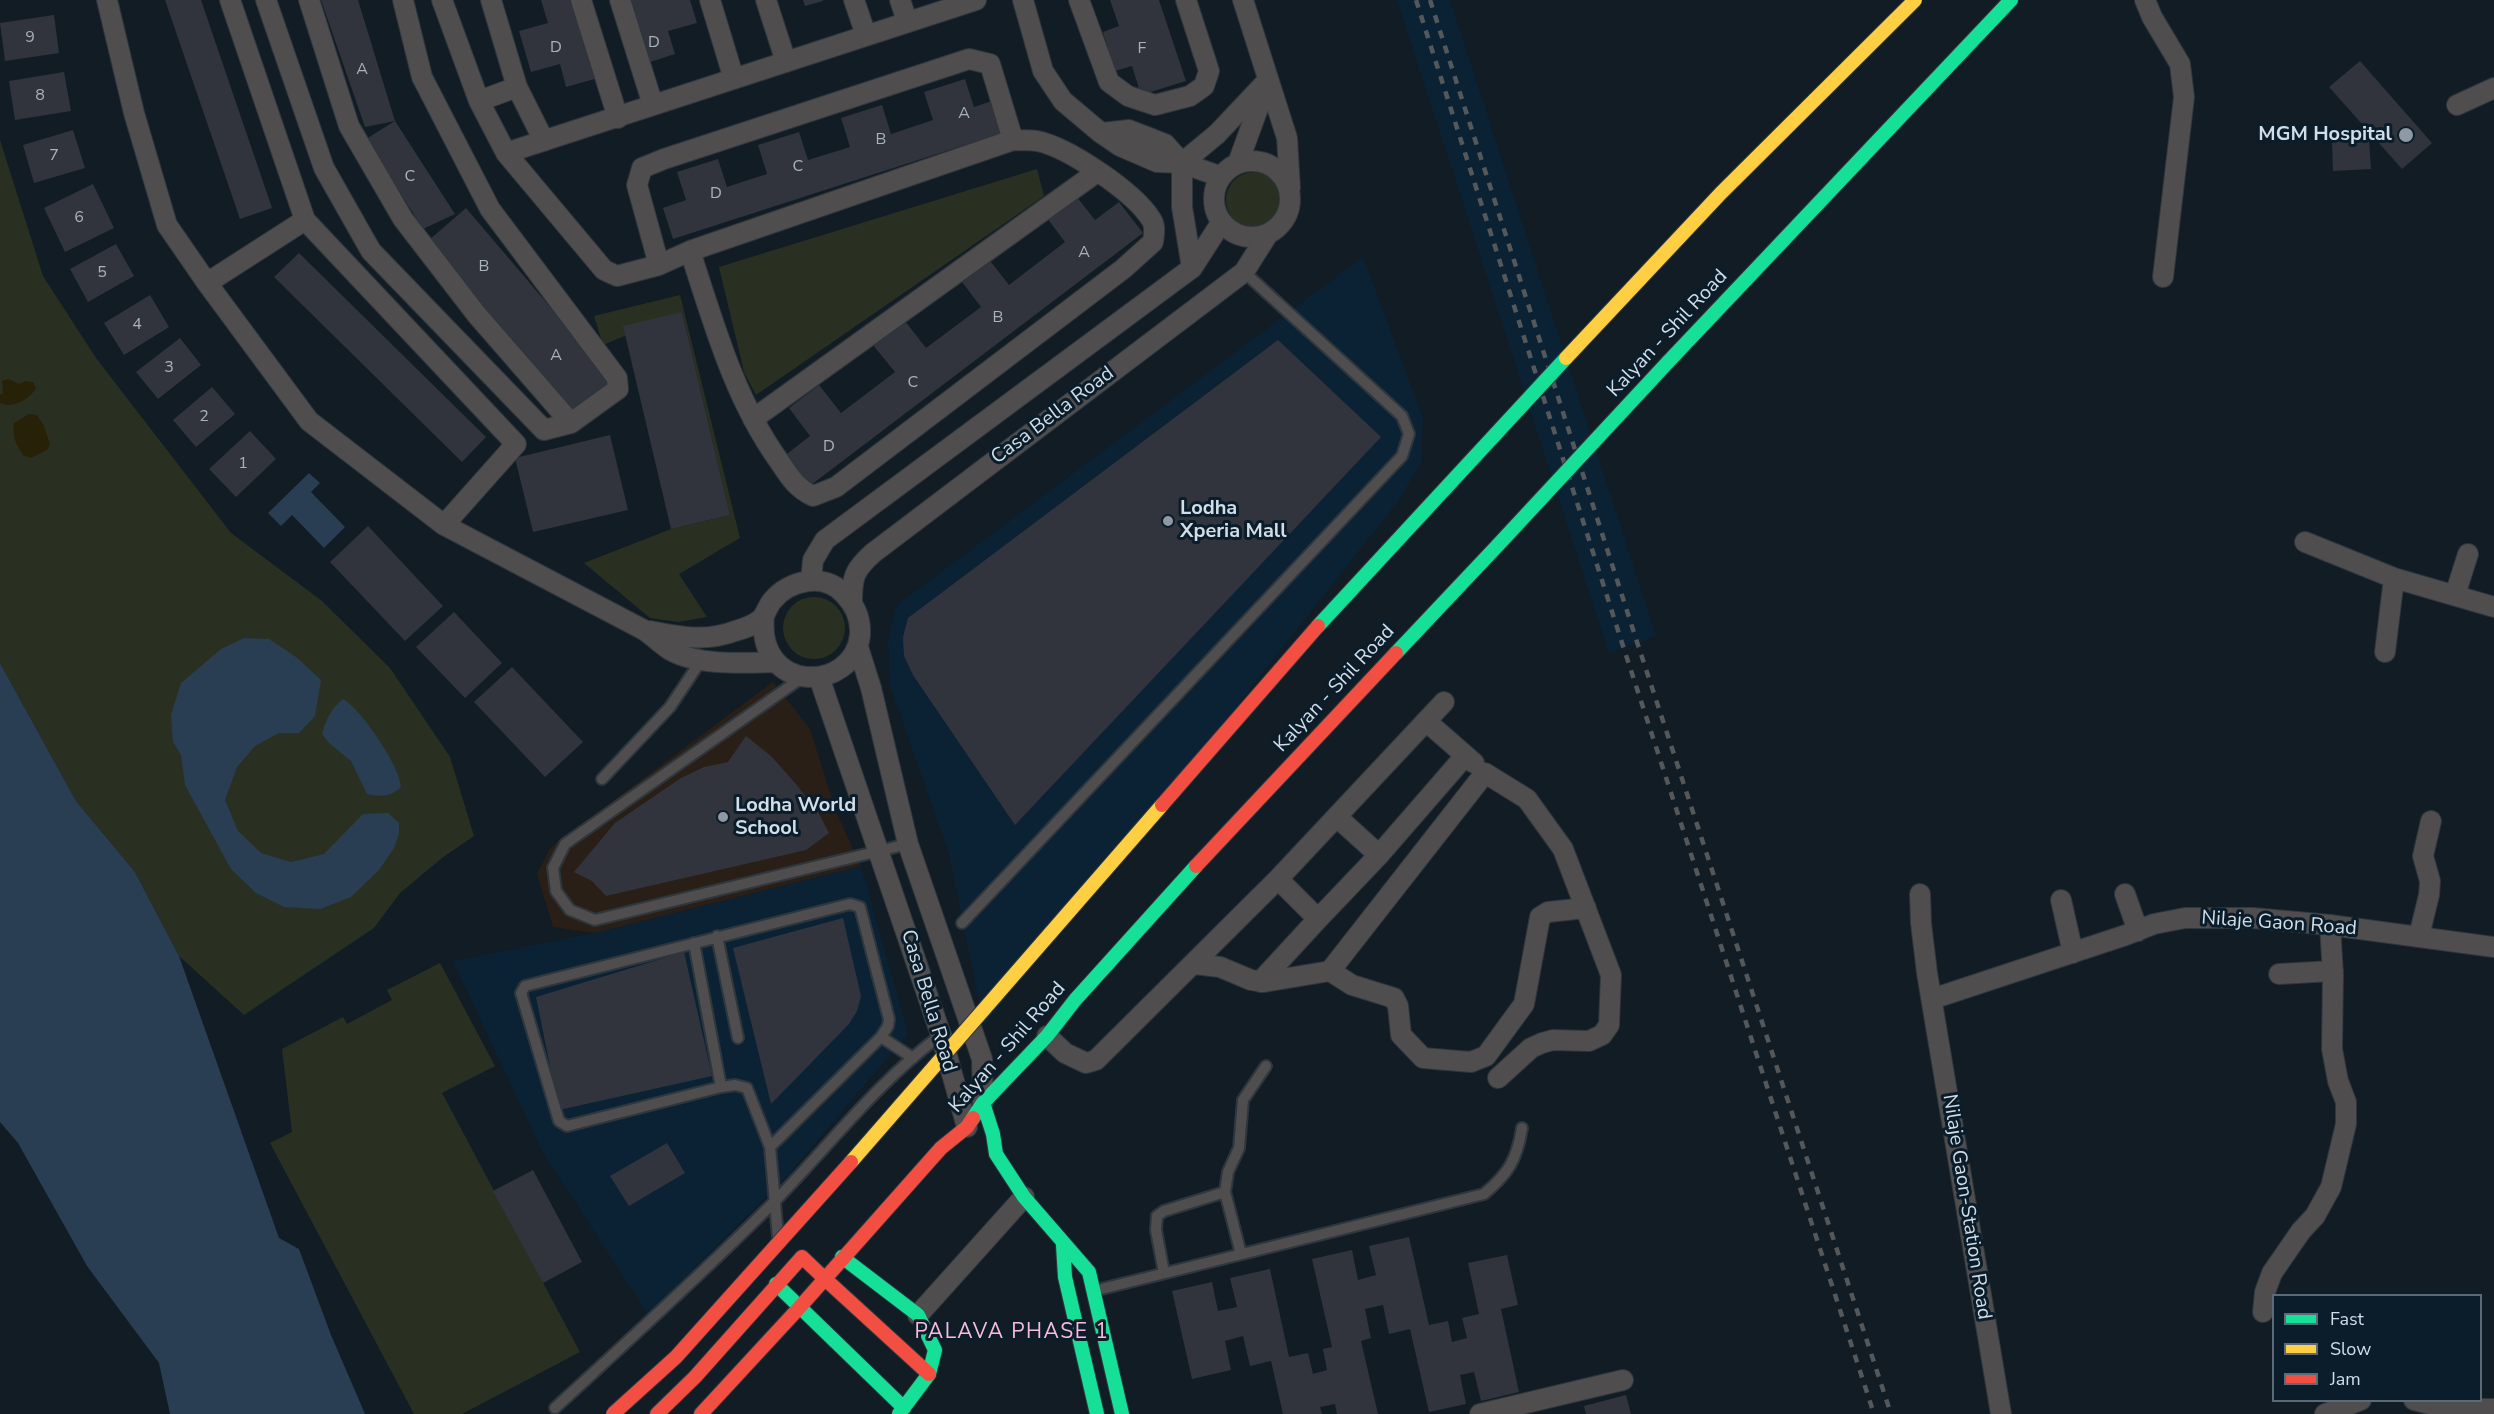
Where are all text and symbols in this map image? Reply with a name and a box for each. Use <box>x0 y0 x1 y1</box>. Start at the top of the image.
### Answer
house number: 9 <box>25 28 35 48</box>
house number: D <box>648 33 660 53</box>
house number: D <box>550 38 562 58</box>
house number: F <box>1138 39 1146 59</box>
house number: A <box>356 60 368 80</box>
house number: 8 <box>35 86 45 106</box>
house number: A <box>958 104 970 124</box>
place label: MGM Hospital <box>2258 123 2392 147</box>
marker: MGM Hospital <box>2397 126 2415 144</box>
house number: B <box>876 130 886 150</box>
house number: 7 <box>49 146 59 166</box>
house number: C <box>793 157 803 177</box>
house number: C <box>405 167 415 187</box>
house number: D <box>710 184 722 204</box>
house number: 6 <box>74 208 84 228</box>
house number: A <box>1078 243 1090 263</box>
house number: B <box>479 257 489 277</box>
house number: 5 <box>97 263 107 283</box>
street label: Kalyan - Shil Road <box>1603 265 1733 403</box>
house number: B <box>993 308 1003 328</box>
house number: 4 <box>132 315 142 335</box>
house number: A <box>550 346 562 366</box>
house number: 3 <box>164 358 174 378</box>
street label: Casa Bella Road <box>987 362 1119 470</box>
house number: C <box>908 373 918 393</box>
house number: 2 <box>199 407 209 427</box>
house number: D <box>823 437 835 457</box>
house number: 1 <box>238 454 248 474</box>
place label: Lodha Xperia Mall <box>1180 497 1287 544</box>
marker: Lodha Xperia Mall <box>1161 514 1175 528</box>
street label: Kalyan - Shil Road <box>1270 620 1400 758</box>
place label: Lodha World School <box>735 794 856 841</box>
marker: Lodha World School <box>716 810 730 824</box>
street label: Nilaje Gaon Road <box>2200 907 2358 941</box>
street label: Casa Bella Road <box>895 927 961 1075</box>
street label: Kalyan - Shil Road <box>945 978 1071 1118</box>
street label: Nilaje Gaon-Station Road <box>1936 1093 1996 1321</box>
legend <box>2272 1294 2482 1402</box>
text: Fast <box>2330 1307 2364 1331</box>
district label: PALAVA PHASE 1 <box>915 1320 1109 1346</box>
text: Slow <box>2330 1337 2371 1361</box>
text: Jam <box>2330 1367 2361 1391</box>

